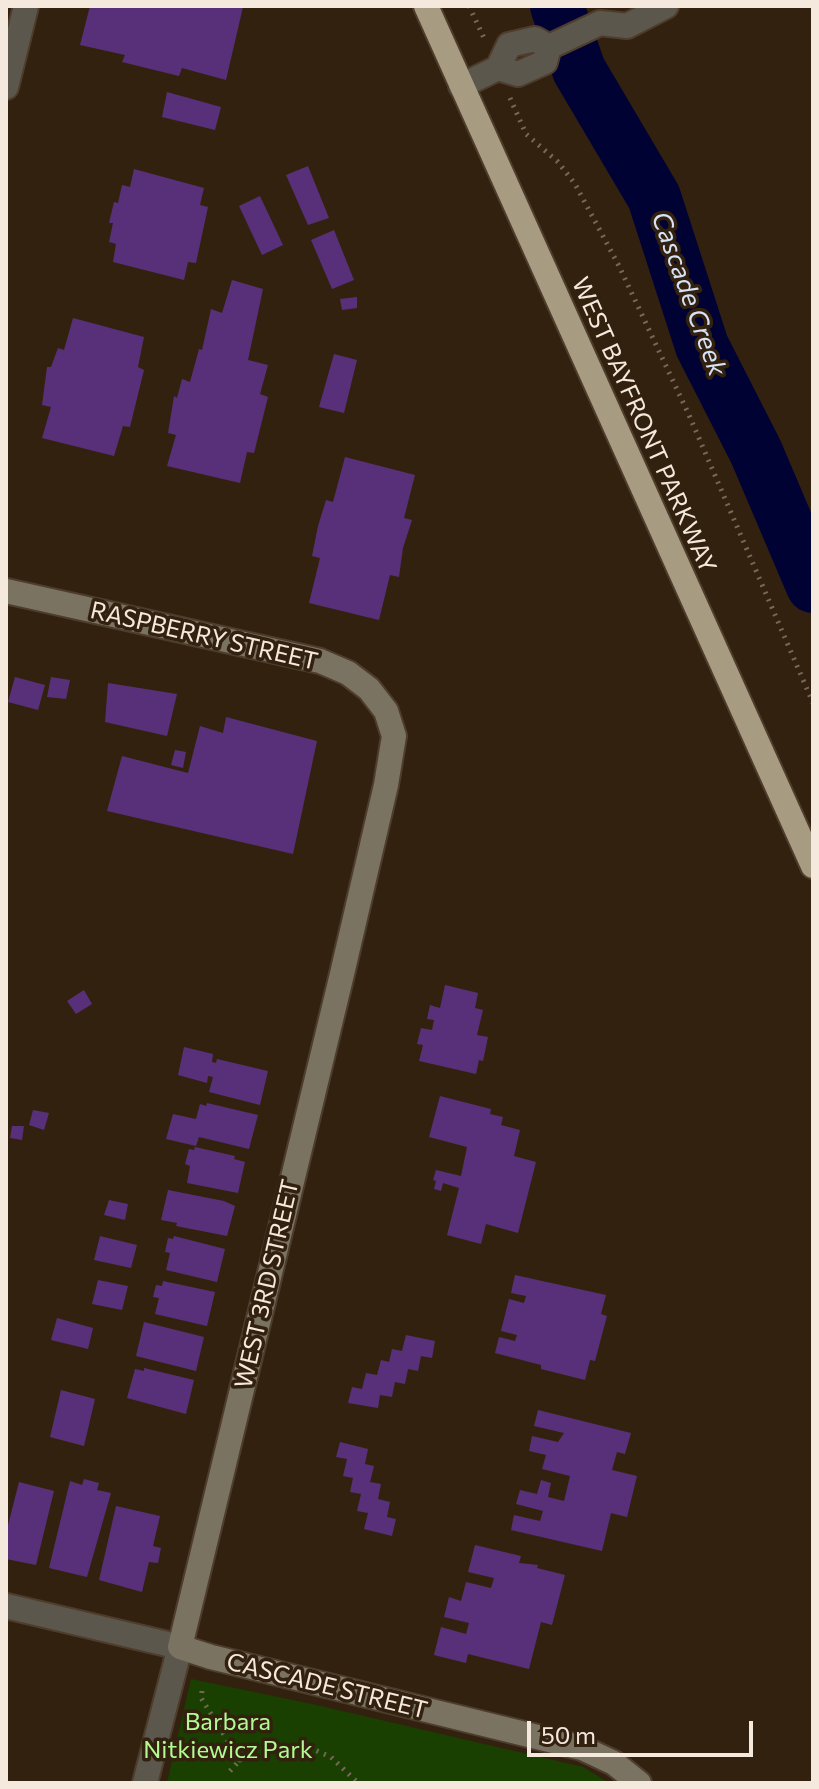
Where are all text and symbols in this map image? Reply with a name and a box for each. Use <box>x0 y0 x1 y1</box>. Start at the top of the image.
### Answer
water label: Cascade Creek <box>645 208 733 380</box>
street label: WEST BAYFRONT PARKWAY <box>566 273 722 577</box>
street label: RASPBERRY STREET <box>88 596 320 676</box>
street label: WEST 3RD STREET <box>229 1177 305 1391</box>
street label: CASCADE STREET <box>224 1647 430 1725</box>
scale bar <box>531 1705 757 1755</box>
park label: Barbara Nitkiewicz Park <box>143 1708 313 1764</box>
text: 50 m <box>541 1720 596 1749</box>

